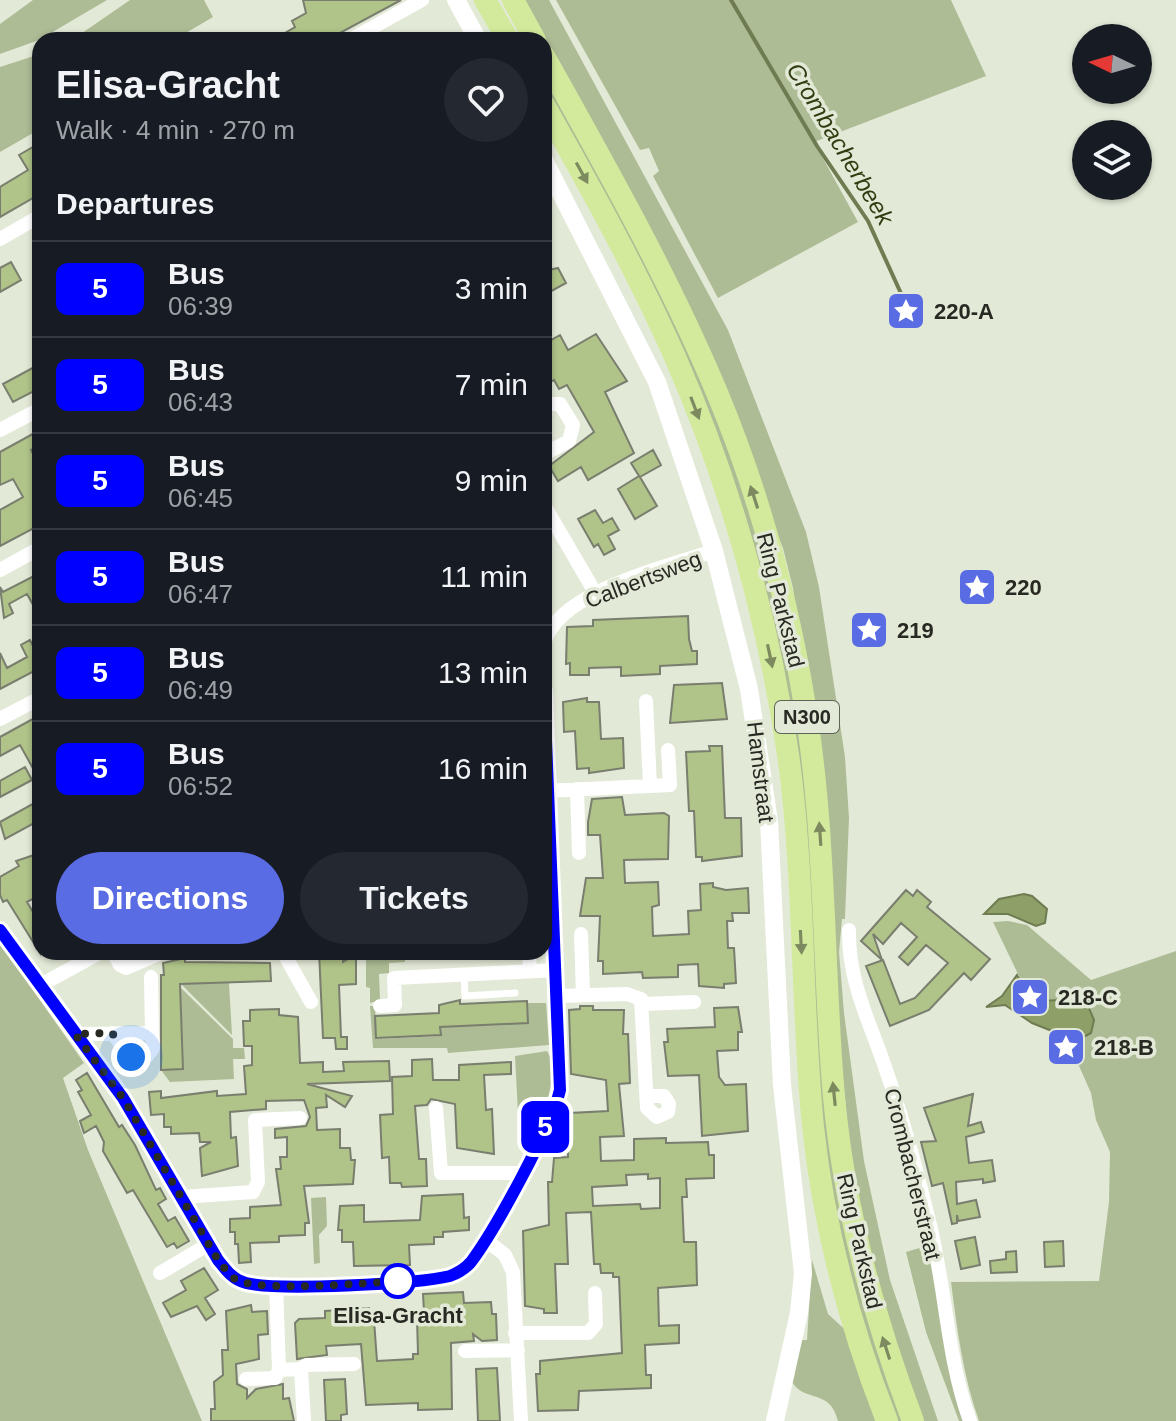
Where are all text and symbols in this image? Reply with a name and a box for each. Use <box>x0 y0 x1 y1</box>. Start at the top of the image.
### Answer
north arrow <box>1072 24 1152 104</box>
map controls <box>1072 24 1152 200</box>
button: heart <box>444 58 528 142</box>
water label: Crombacherbeek <box>781 58 900 231</box>
text: Elisa-Gracht <box>56 64 280 106</box>
text: Walk · 4 min · 270 m <box>56 115 295 145</box>
button: layers <box>1072 120 1152 200</box>
one-way arrow <box>575 162 589 185</box>
text: Departures <box>56 187 214 220</box>
text: Bus <box>168 257 225 290</box>
text: 3 min <box>455 272 528 305</box>
text: 5 <box>92 273 108 304</box>
place icon: 220-A <box>885 290 927 332</box>
text: 06:39 <box>168 291 233 321</box>
place label: 220-A <box>934 299 994 324</box>
text: Bus <box>168 353 225 386</box>
text: 7 min <box>455 368 528 401</box>
text: 5 <box>92 369 108 400</box>
text: 06:43 <box>168 387 233 417</box>
one-way arrow <box>688 396 701 420</box>
text: Bus <box>168 449 225 482</box>
text: 9 min <box>455 464 528 497</box>
text: 5 <box>92 465 108 496</box>
text: 06:45 <box>168 483 233 513</box>
one-way arrow <box>747 485 759 509</box>
street label: Ring Parkstad <box>752 530 809 670</box>
text: Bus <box>168 545 225 578</box>
street label: Calbertsweg <box>582 546 705 613</box>
text: 11 min <box>440 560 528 593</box>
text: 5 <box>92 561 108 592</box>
place icon: 220 <box>956 566 998 608</box>
place label: 220 <box>1005 575 1042 600</box>
text: 06:47 <box>168 579 233 609</box>
place icon: 219 <box>848 609 890 651</box>
place label: 219 <box>897 618 934 643</box>
text: Bus <box>168 641 225 674</box>
one-way arrow <box>765 644 777 669</box>
text: 13 min <box>438 656 528 689</box>
text: 5 <box>92 657 108 688</box>
text: 06:49 <box>168 675 233 705</box>
road number: N300 <box>775 701 839 733</box>
street label: Hamstraat <box>742 720 779 824</box>
text: Bus <box>168 737 225 770</box>
text: 16 min <box>438 752 528 785</box>
text: 5 <box>92 753 108 784</box>
text: 06:52 <box>168 771 233 801</box>
one-way arrow <box>813 821 826 846</box>
button: Directions <box>56 852 284 944</box>
button: Tickets <box>300 852 528 944</box>
one-way arrow <box>795 930 808 955</box>
place icon: 218-C <box>1009 976 1051 1018</box>
place label: 218-C <box>1058 985 1118 1010</box>
place icon: 218-B <box>1045 1026 1087 1068</box>
place label: 218-B <box>1094 1035 1154 1060</box>
your location <box>111 1037 151 1077</box>
one-way arrow <box>828 1081 841 1106</box>
street label: Crombacherstraat <box>879 1086 946 1263</box>
line badge: 5 <box>519 1101 571 1153</box>
text: 5 <box>537 1111 553 1142</box>
street label: Ring Parkstad <box>832 1171 887 1311</box>
marker: Elisa-Gracht <box>381 1264 415 1298</box>
place label: Elisa-Gracht <box>333 1303 463 1328</box>
one-way arrow <box>880 1335 892 1359</box>

